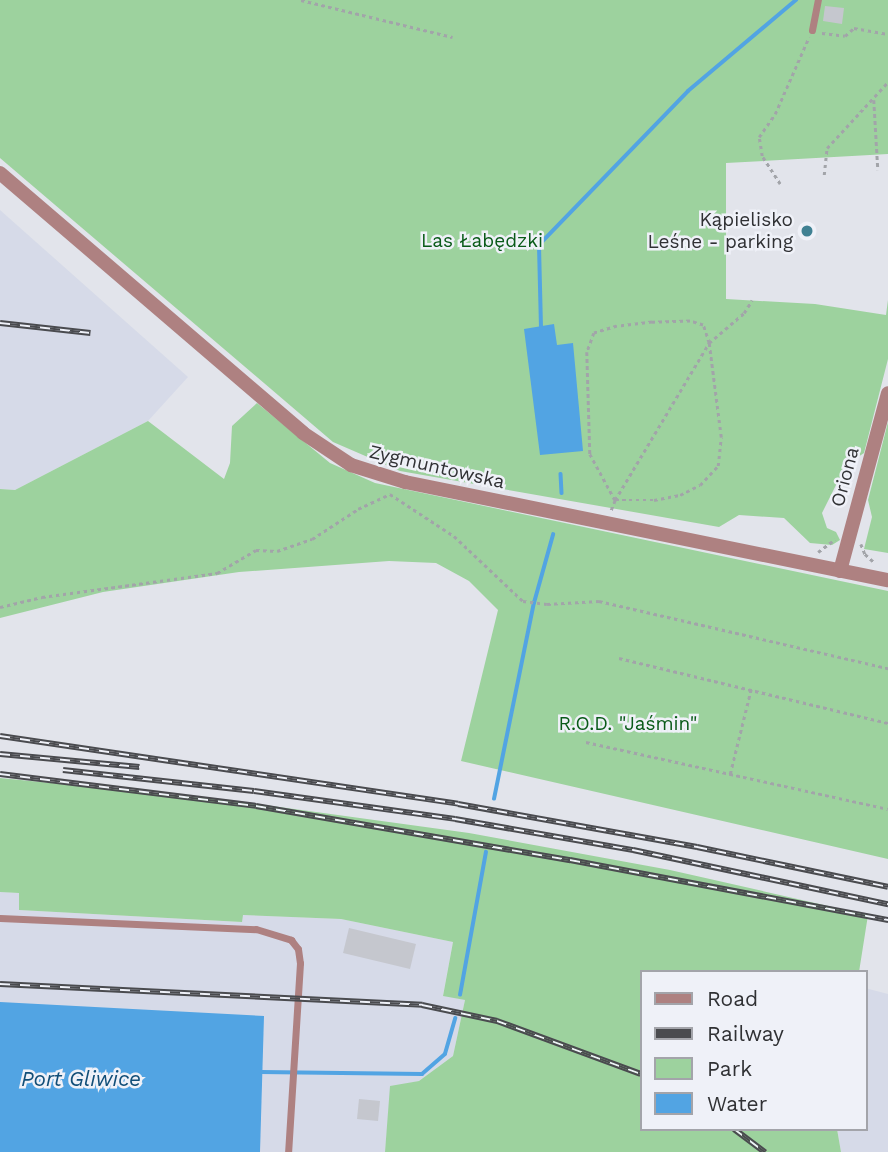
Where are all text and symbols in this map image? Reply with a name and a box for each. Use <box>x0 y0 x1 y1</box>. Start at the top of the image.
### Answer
place label: Kąpielisko Leśne - parking <box>647 209 793 253</box>
marker: Kąpielisko Leśne - parking <box>799 223 815 239</box>
park label: Las Łabędzki <box>421 230 543 252</box>
street label: Zygmuntowska <box>367 440 507 494</box>
street label: Oriona <box>826 445 864 509</box>
park label: R.O.D. "Jaśmin" <box>558 713 698 735</box>
legend <box>640 970 867 1131</box>
text: Road <box>707 986 758 1011</box>
text: Railway <box>707 1021 784 1046</box>
text: Park <box>707 1056 752 1081</box>
water label: Port Gliwice <box>21 1066 141 1092</box>
text: Water <box>707 1091 767 1116</box>

